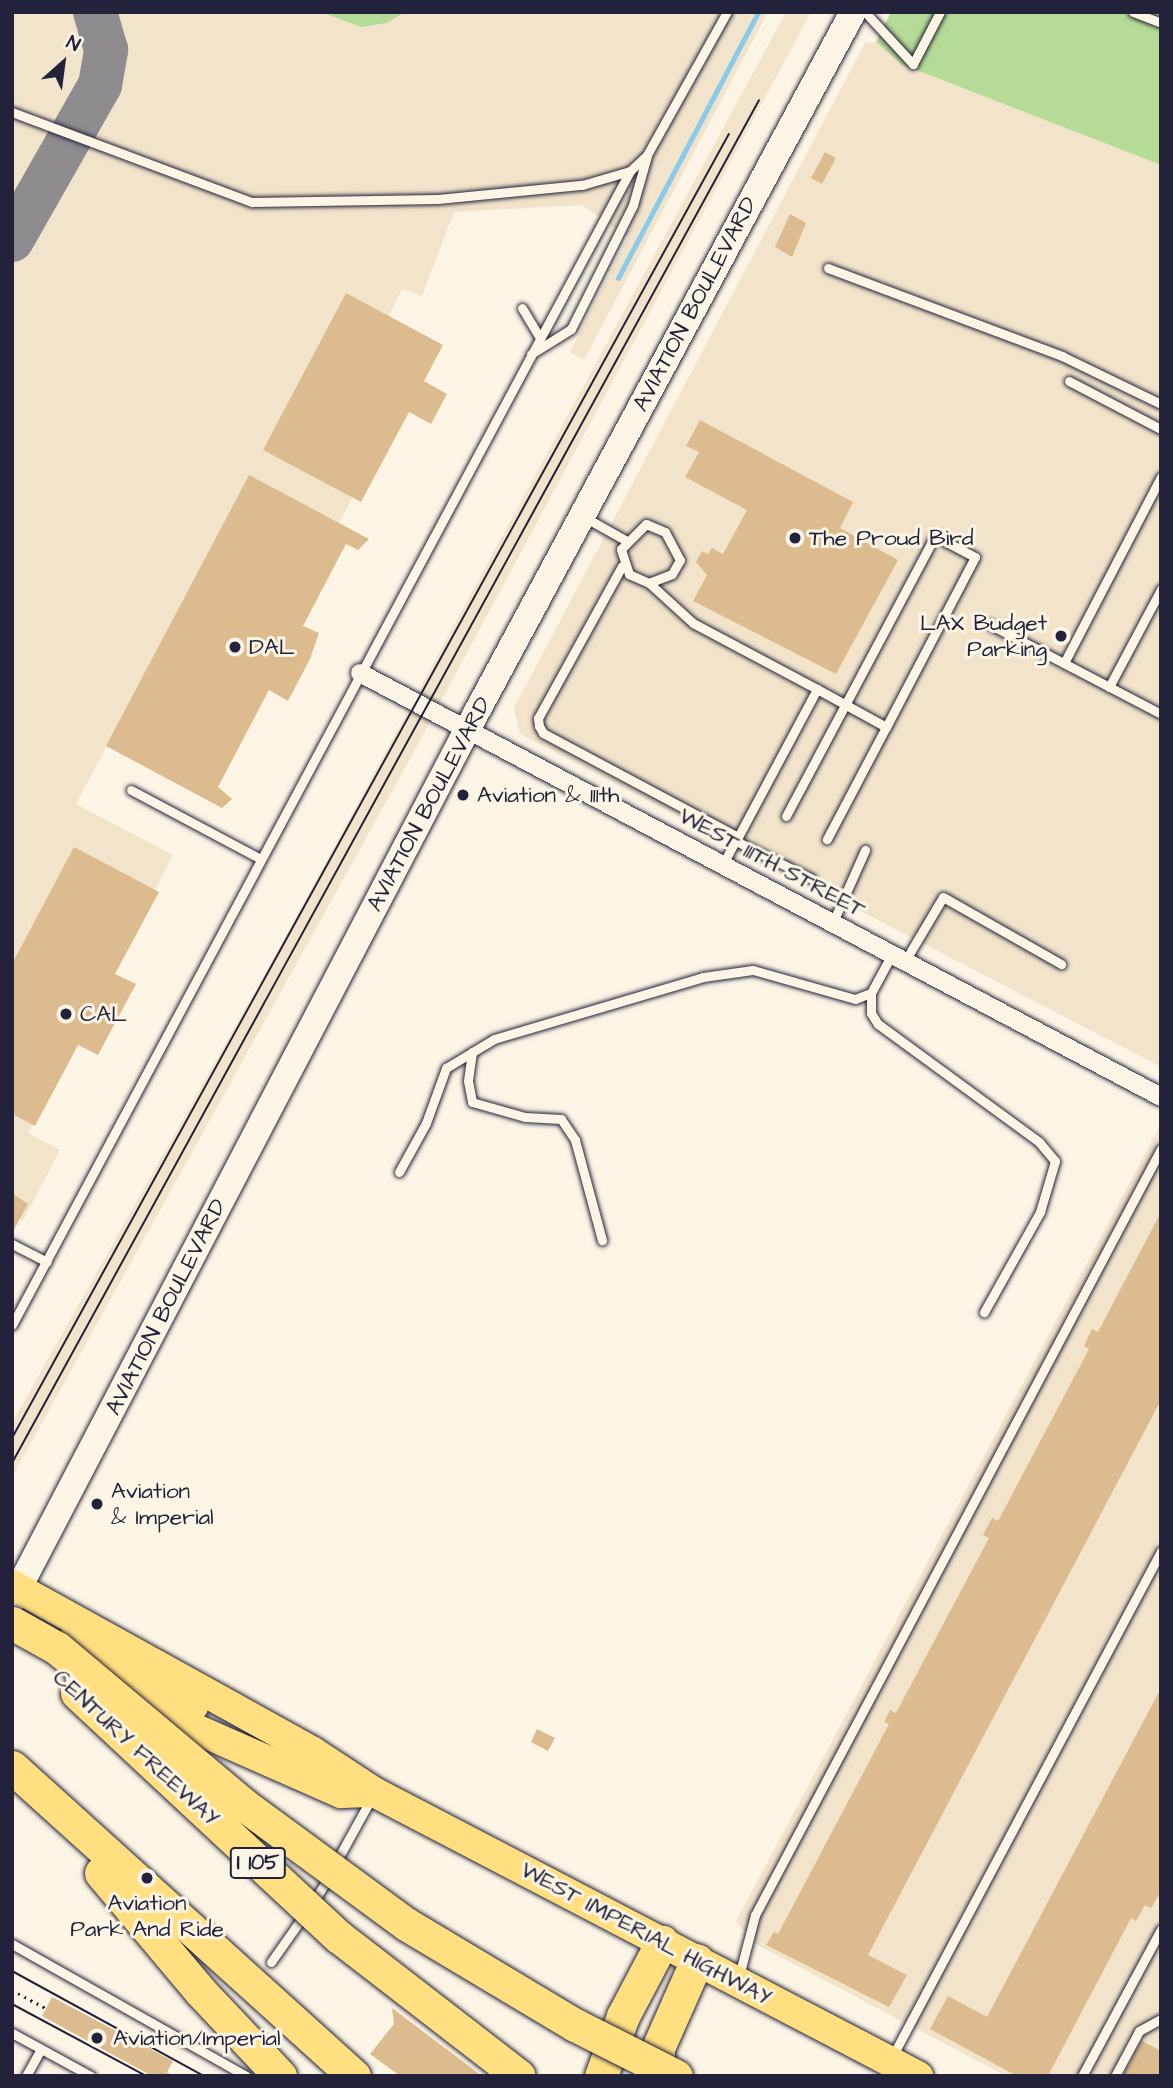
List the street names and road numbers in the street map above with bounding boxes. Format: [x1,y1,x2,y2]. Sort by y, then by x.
street label: AVIATION BOULEVARD [627,192,763,416]
street label: AVIATION BOULEVARD [361,692,497,916]
street label: WEST 111TH STREET [674,802,870,924]
street label: AVIATION BOULEVARD [99,1194,233,1420]
street label: CENTURY FREEWAY [47,1664,225,1832]
road number: I 105 [228,1846,288,1881]
street label: WEST IMPERIAL HIGHWAY [516,1856,776,2012]

